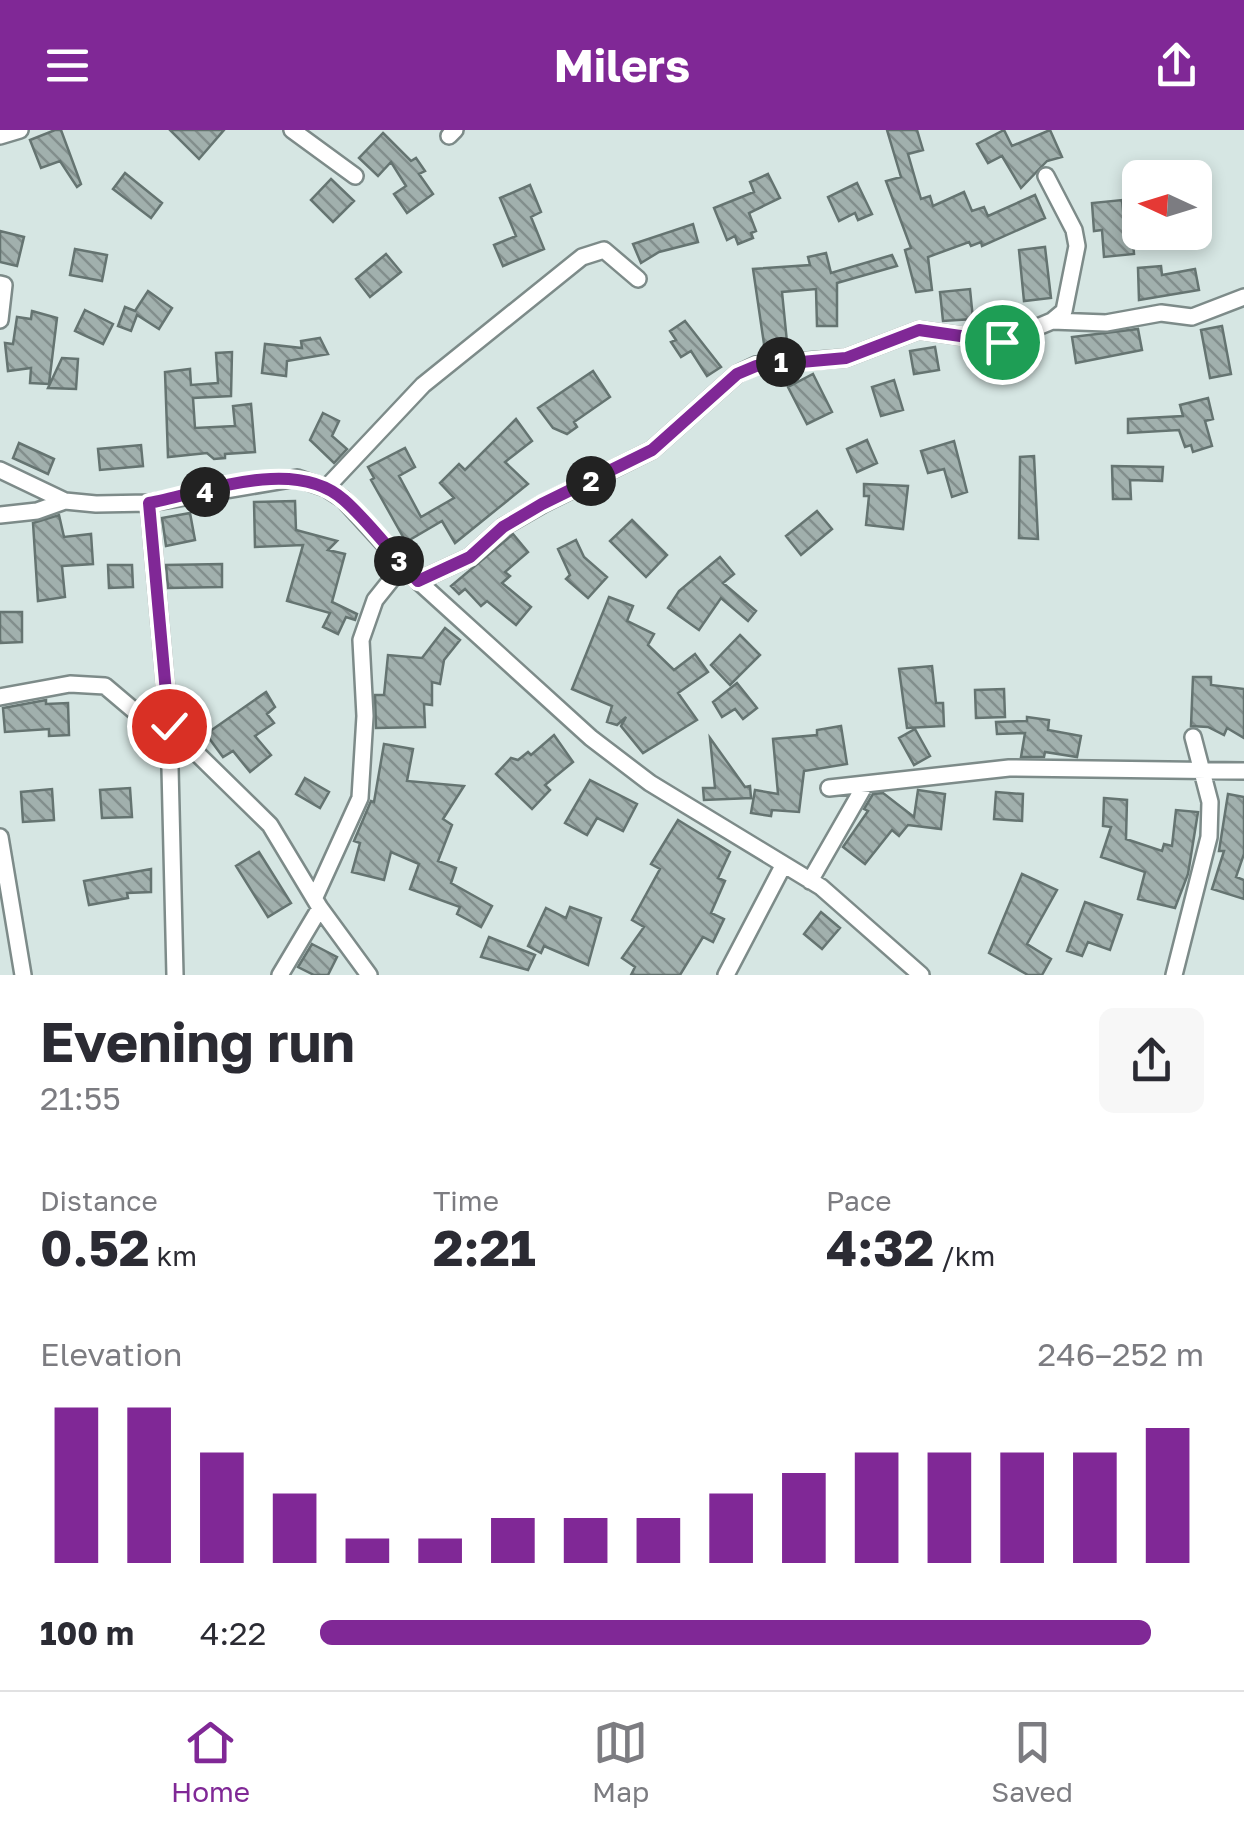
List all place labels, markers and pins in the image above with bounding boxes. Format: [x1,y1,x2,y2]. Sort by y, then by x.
pin [960,300,1045,385]
pin: 1 [756,337,806,387]
pin: 2 [566,456,616,506]
pin: 4 [180,467,230,517]
pin: 3 [374,536,424,586]
pin [127,684,212,769]

